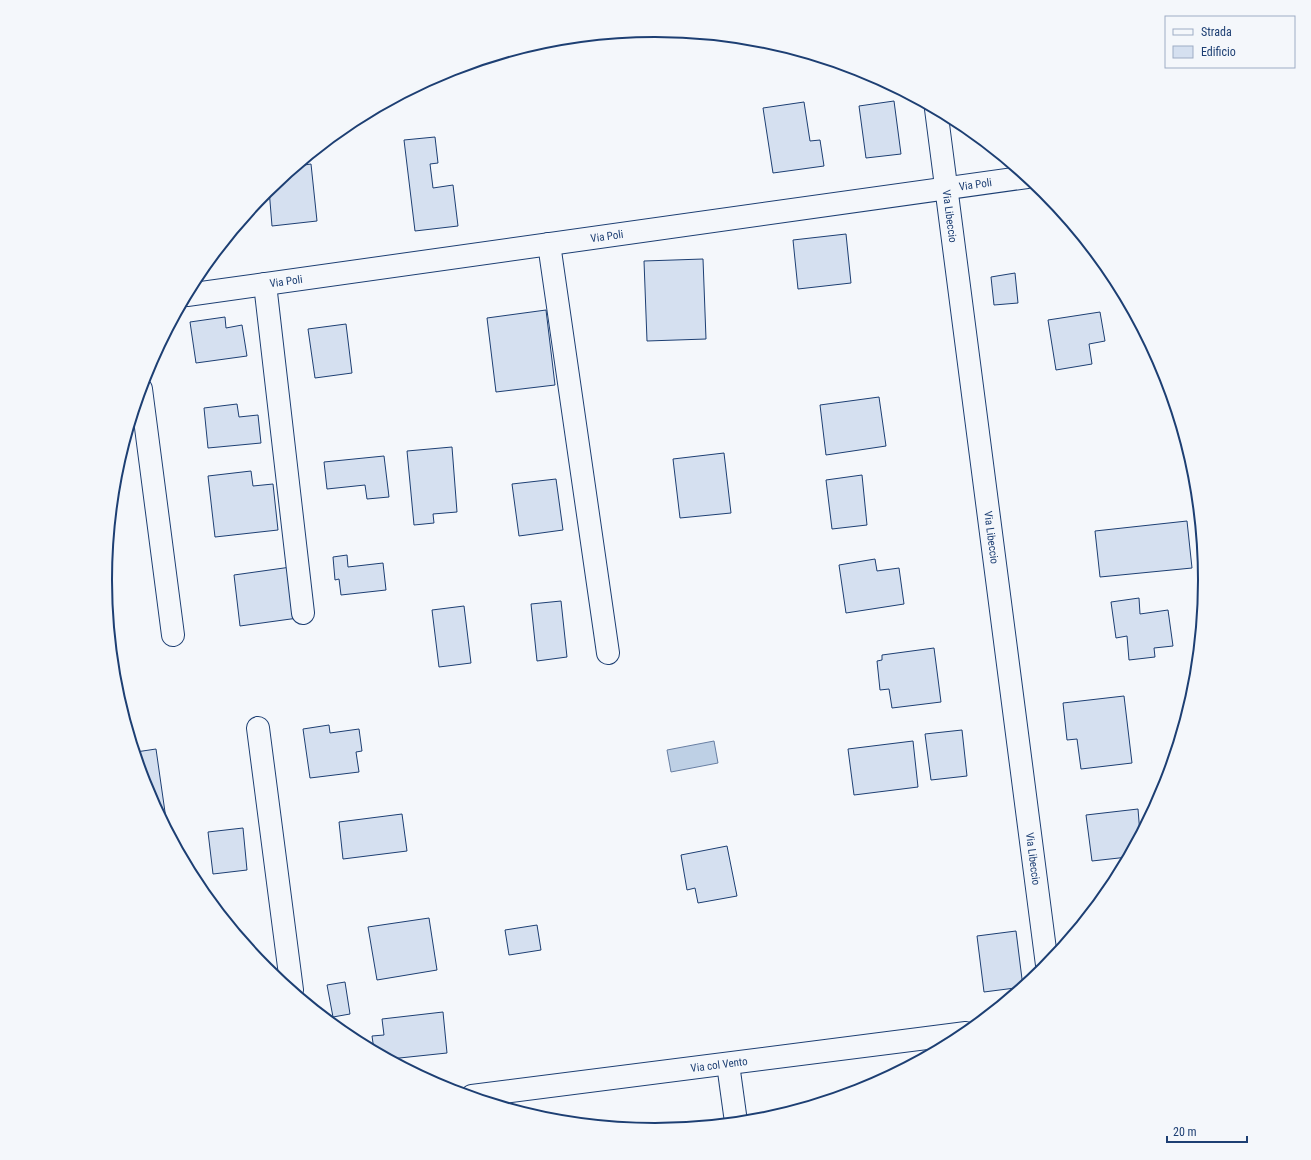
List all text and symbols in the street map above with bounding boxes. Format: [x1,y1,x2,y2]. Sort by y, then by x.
legend [1165,16,1295,68]
text: Strada [1201,25,1232,39]
text: Edificio [1201,45,1236,59]
street label: Via Poli [958,176,993,194]
street label: Via Libeccio [940,189,959,244]
street label: Via Poli [590,228,624,245]
street label: Via Poli [269,273,303,290]
street label: Via Libeccio [981,510,1001,565]
street label: Via Libeccio [1023,832,1043,886]
street label: Via col Vento [690,1055,749,1075]
scale bar [1167,1118,1247,1144]
text: 20 m [1173,1125,1197,1139]

